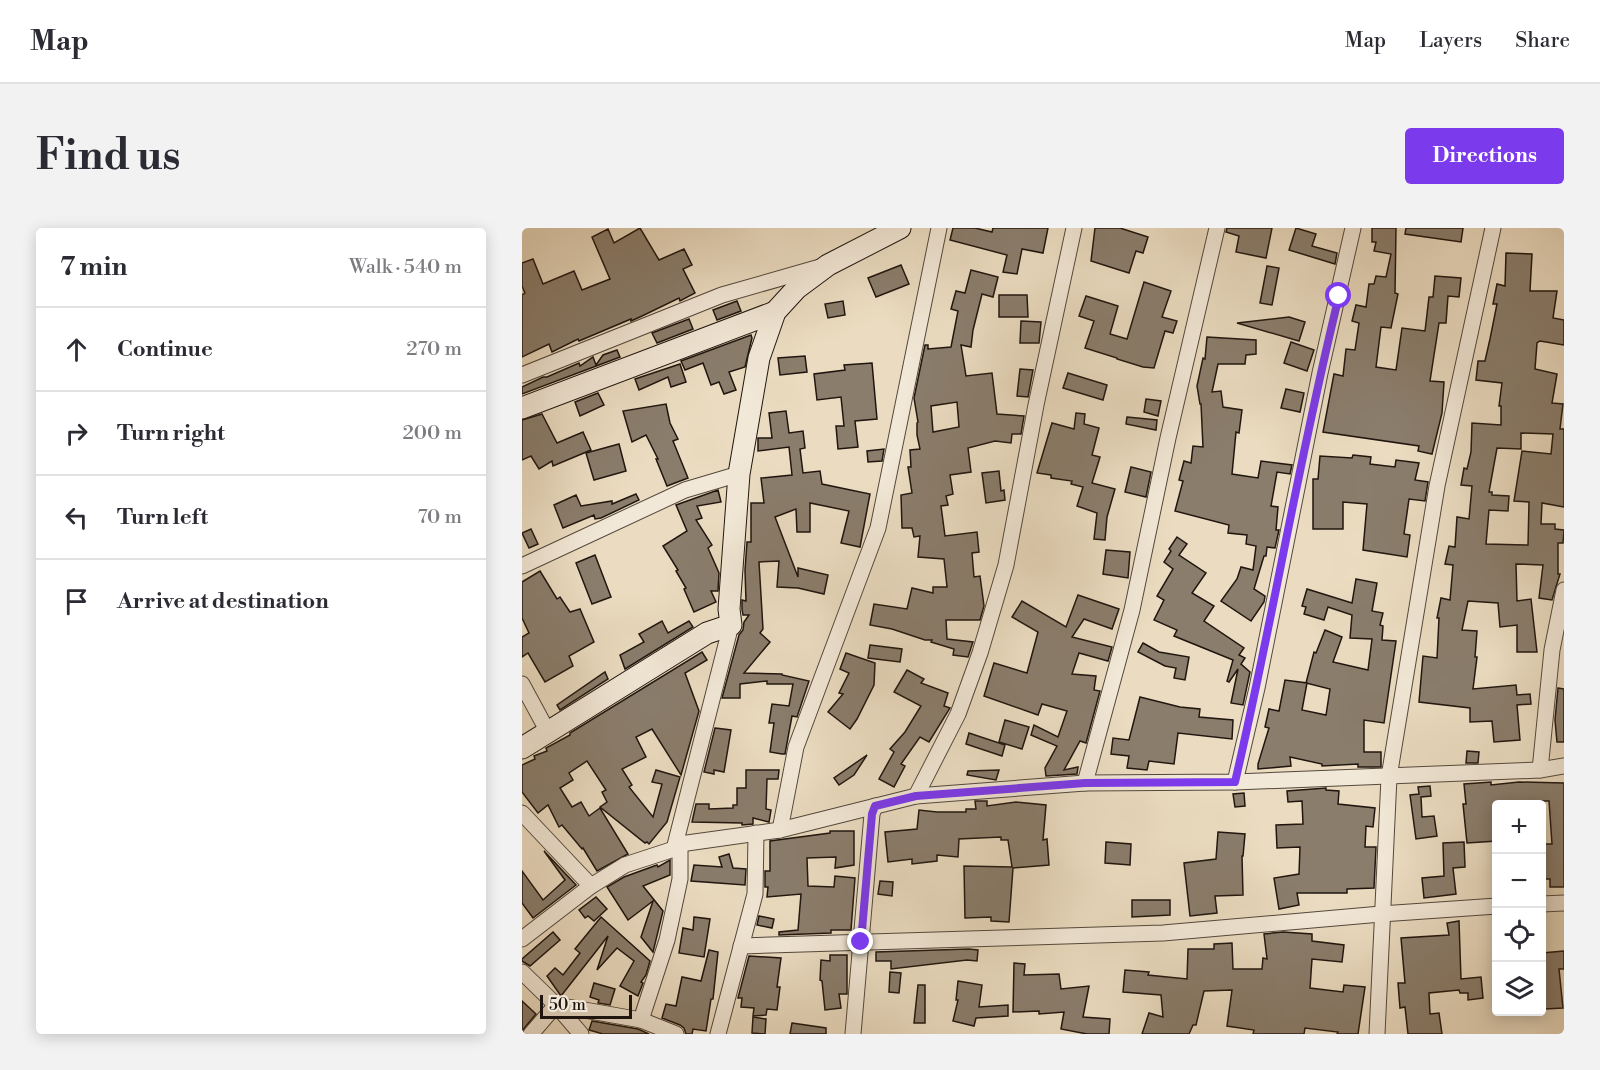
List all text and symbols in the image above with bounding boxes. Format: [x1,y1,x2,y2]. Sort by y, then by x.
text: Map [30,24,89,59]
text: Map [1345,28,1386,54]
text: Layers [1419,28,1482,54]
text: Share [1515,28,1570,54]
button: Directions [1405,128,1564,184]
text: Find us [36,130,180,183]
text: 7 min [60,251,127,283]
text: Walk · 540 m [349,255,462,280]
route start [1325,282,1351,308]
icon: ahead [60,333,93,366]
text: Continue [117,336,213,363]
text: 270 m [406,337,462,362]
icon: right [60,417,93,450]
text: Turn right [117,420,225,447]
text: 200 m [402,421,462,446]
icon: left [60,501,93,534]
text: Turn left [117,504,208,531]
text: 70 m [418,505,462,530]
icon: arrive [60,585,93,618]
text: Arrive at destination [117,588,329,615]
map controls [1492,800,1546,1016]
button: + [1492,800,1546,854]
button: − [1492,854,1546,908]
button: locate [1492,908,1546,962]
route end [847,928,873,954]
button: layers [1492,962,1546,1016]
scale bar [540,992,632,1020]
text: 50 m [549,995,586,1015]

